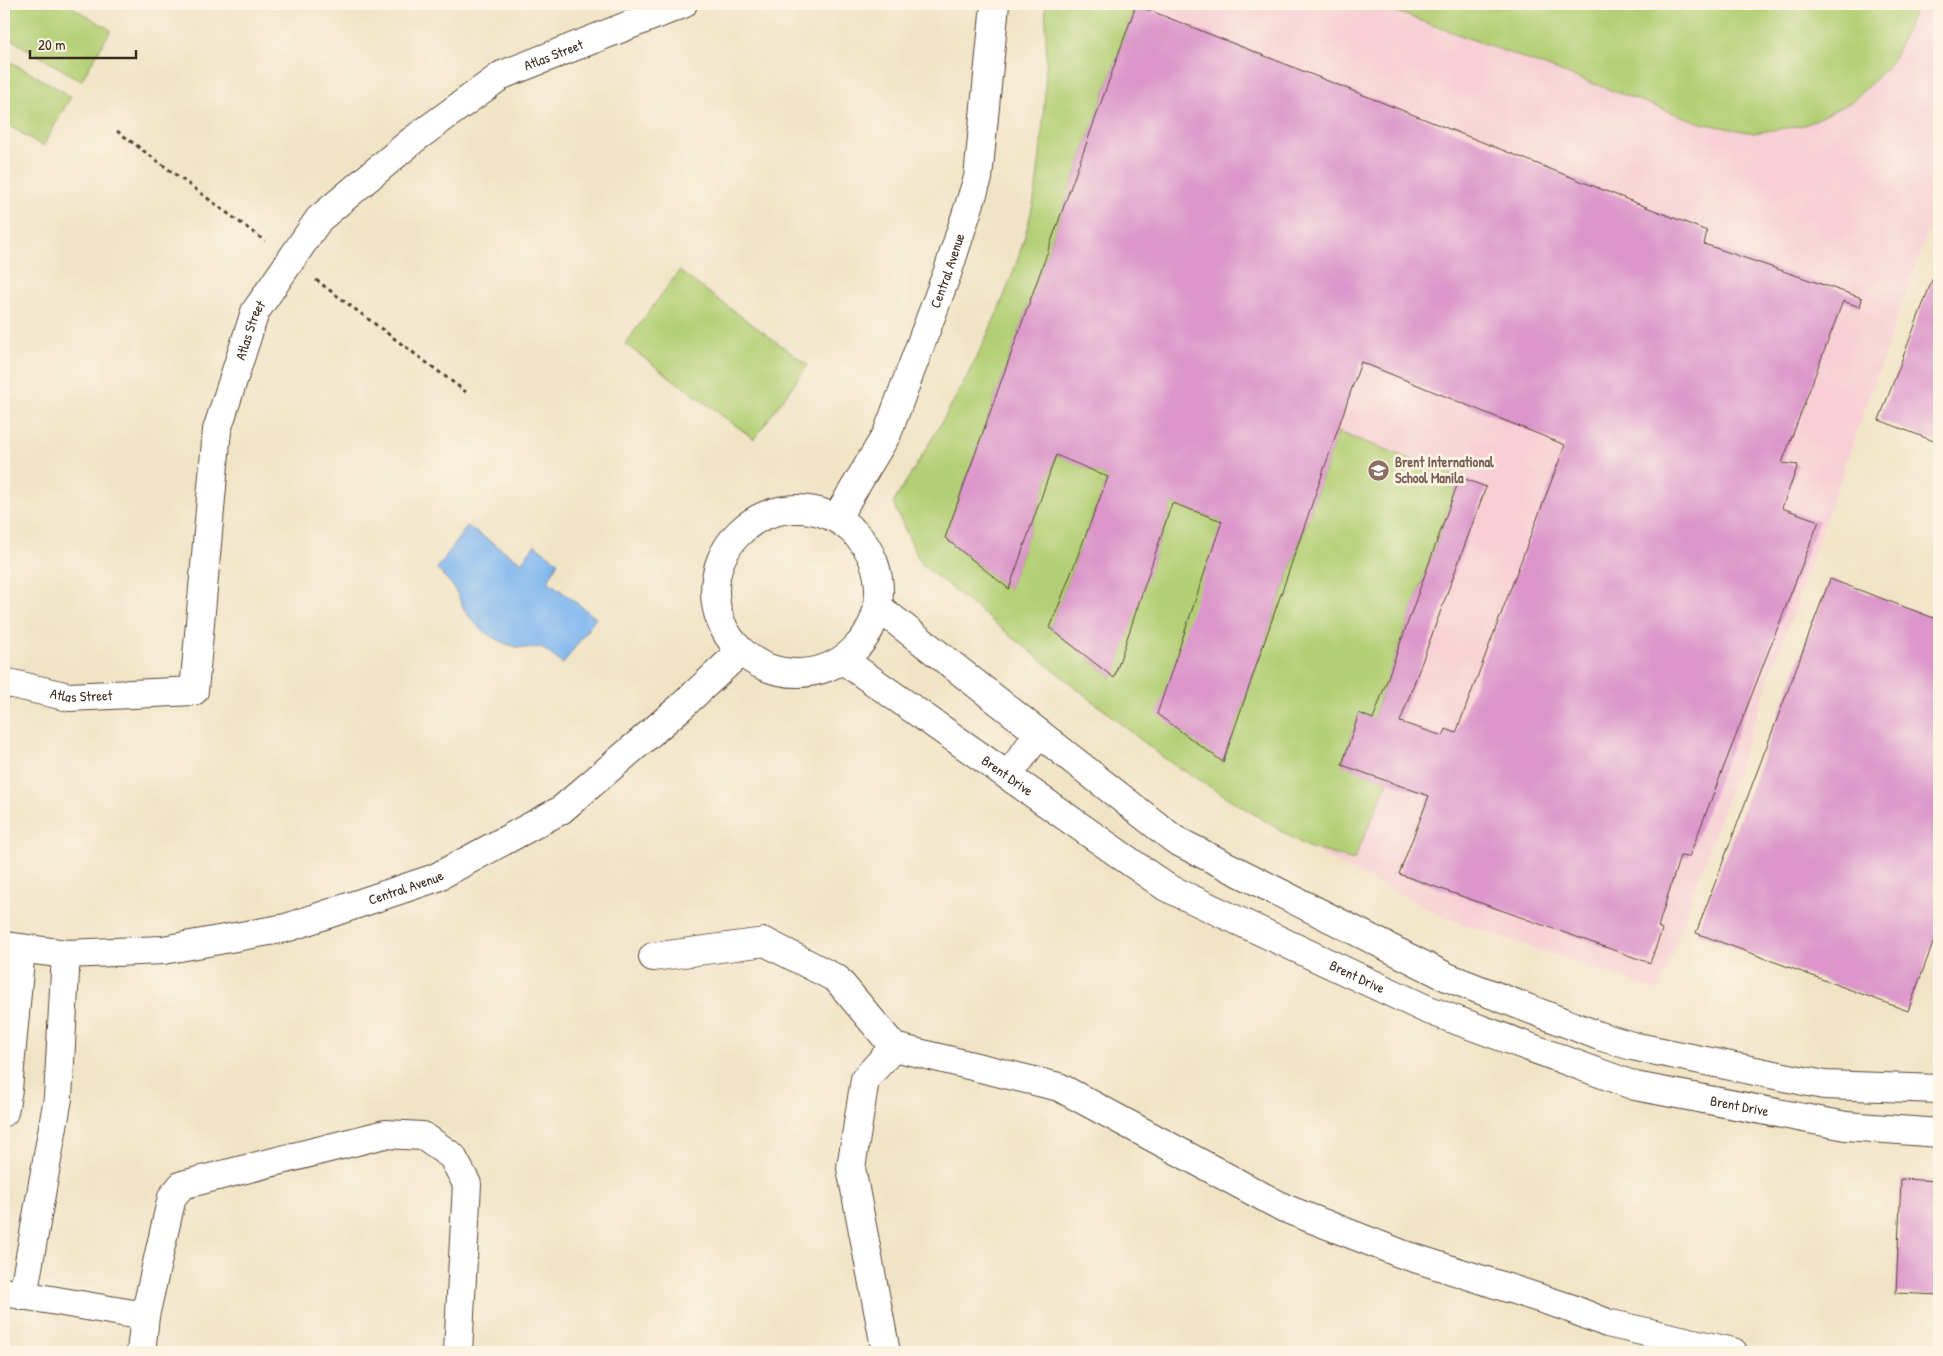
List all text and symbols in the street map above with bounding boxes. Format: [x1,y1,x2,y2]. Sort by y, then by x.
scale bar [30,28,136,60]
text: 20 m [38,34,65,55]
street label: Atlas Street [521,34,586,75]
street label: Central Avenue [925,230,969,311]
street label: Atlas Street [230,296,269,362]
place label: Brent International School Manila [1395,452,1494,487]
school or university icon: Brent International School Manila [1367,458,1391,482]
street label: Atlas Street [49,683,113,706]
street label: Brent Drive [978,750,1038,800]
street label: Central Avenue [366,865,447,909]
street label: Brent Drive [1327,955,1388,998]
street label: Brent Drive [1709,1090,1771,1120]

